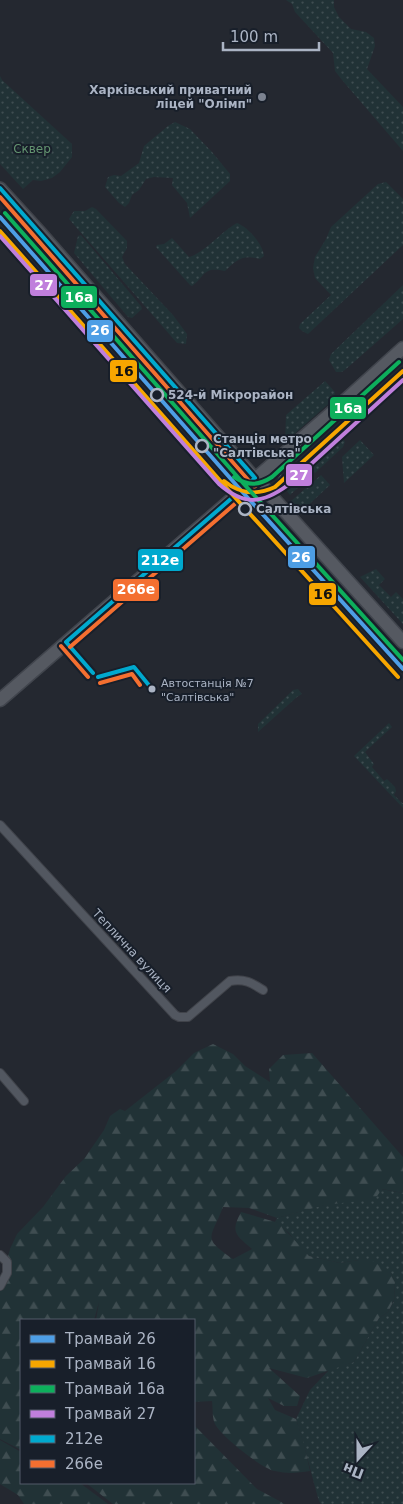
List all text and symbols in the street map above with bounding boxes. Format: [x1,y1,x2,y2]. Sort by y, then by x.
scale bar [223,20,319,52]
text: 100 m [230,28,278,46]
place label: Харківський приватний ліцей "Олімп" [89,83,252,111]
marker: Харківський приватний ліцей "Олімп" [256,91,268,103]
park label: Сквер [13,142,51,156]
line badge: 27 [29,273,58,297]
text: 27 [34,277,54,293]
line badge: 16a [60,285,98,309]
text: 16a [65,289,93,305]
line badge: 26 [86,319,114,343]
text: 26 [90,322,110,338]
line badge: 16 [109,359,138,383]
text: 16 [114,363,134,379]
marker: 524-й Мікрорайон [150,388,164,402]
place label: 524-й Мікрорайон [168,388,293,402]
line badge: 16a [329,396,367,420]
text: 16a [334,400,362,416]
place label: Станція метро "Салтівська" [213,432,312,460]
marker: Станція метро "Салтівська" [195,439,209,453]
line badge: 27 [285,463,313,487]
text: 27 [289,467,309,483]
marker: Салтівська [238,502,252,516]
place label: Салтівська [256,502,331,516]
line badge: 26 [287,545,316,569]
line badge: 212е [137,548,184,572]
text: 26 [291,549,311,565]
text: 212е [141,552,179,568]
line badge: 266е [112,578,160,602]
text: 266е [117,581,155,597]
line badge: 16 [308,582,337,606]
text: 16 [313,586,333,602]
place label: Автостанція №7 "Салтівська" [161,677,254,704]
marker: Автостанція №7 "Салтівська" [147,684,157,694]
street label: Теплична вулиця [89,906,174,996]
legend [20,1319,195,1484]
text: Трамвай 26 [64,1330,156,1348]
text: Трамвай 16 [64,1355,156,1373]
text: Трамвай 16a [64,1380,165,1398]
text: Трамвай 27 [64,1405,156,1423]
text: 212е [65,1430,103,1448]
north arrow [333,1434,383,1484]
text: 266е [65,1455,103,1473]
text: Пн [340,1460,366,1482]

